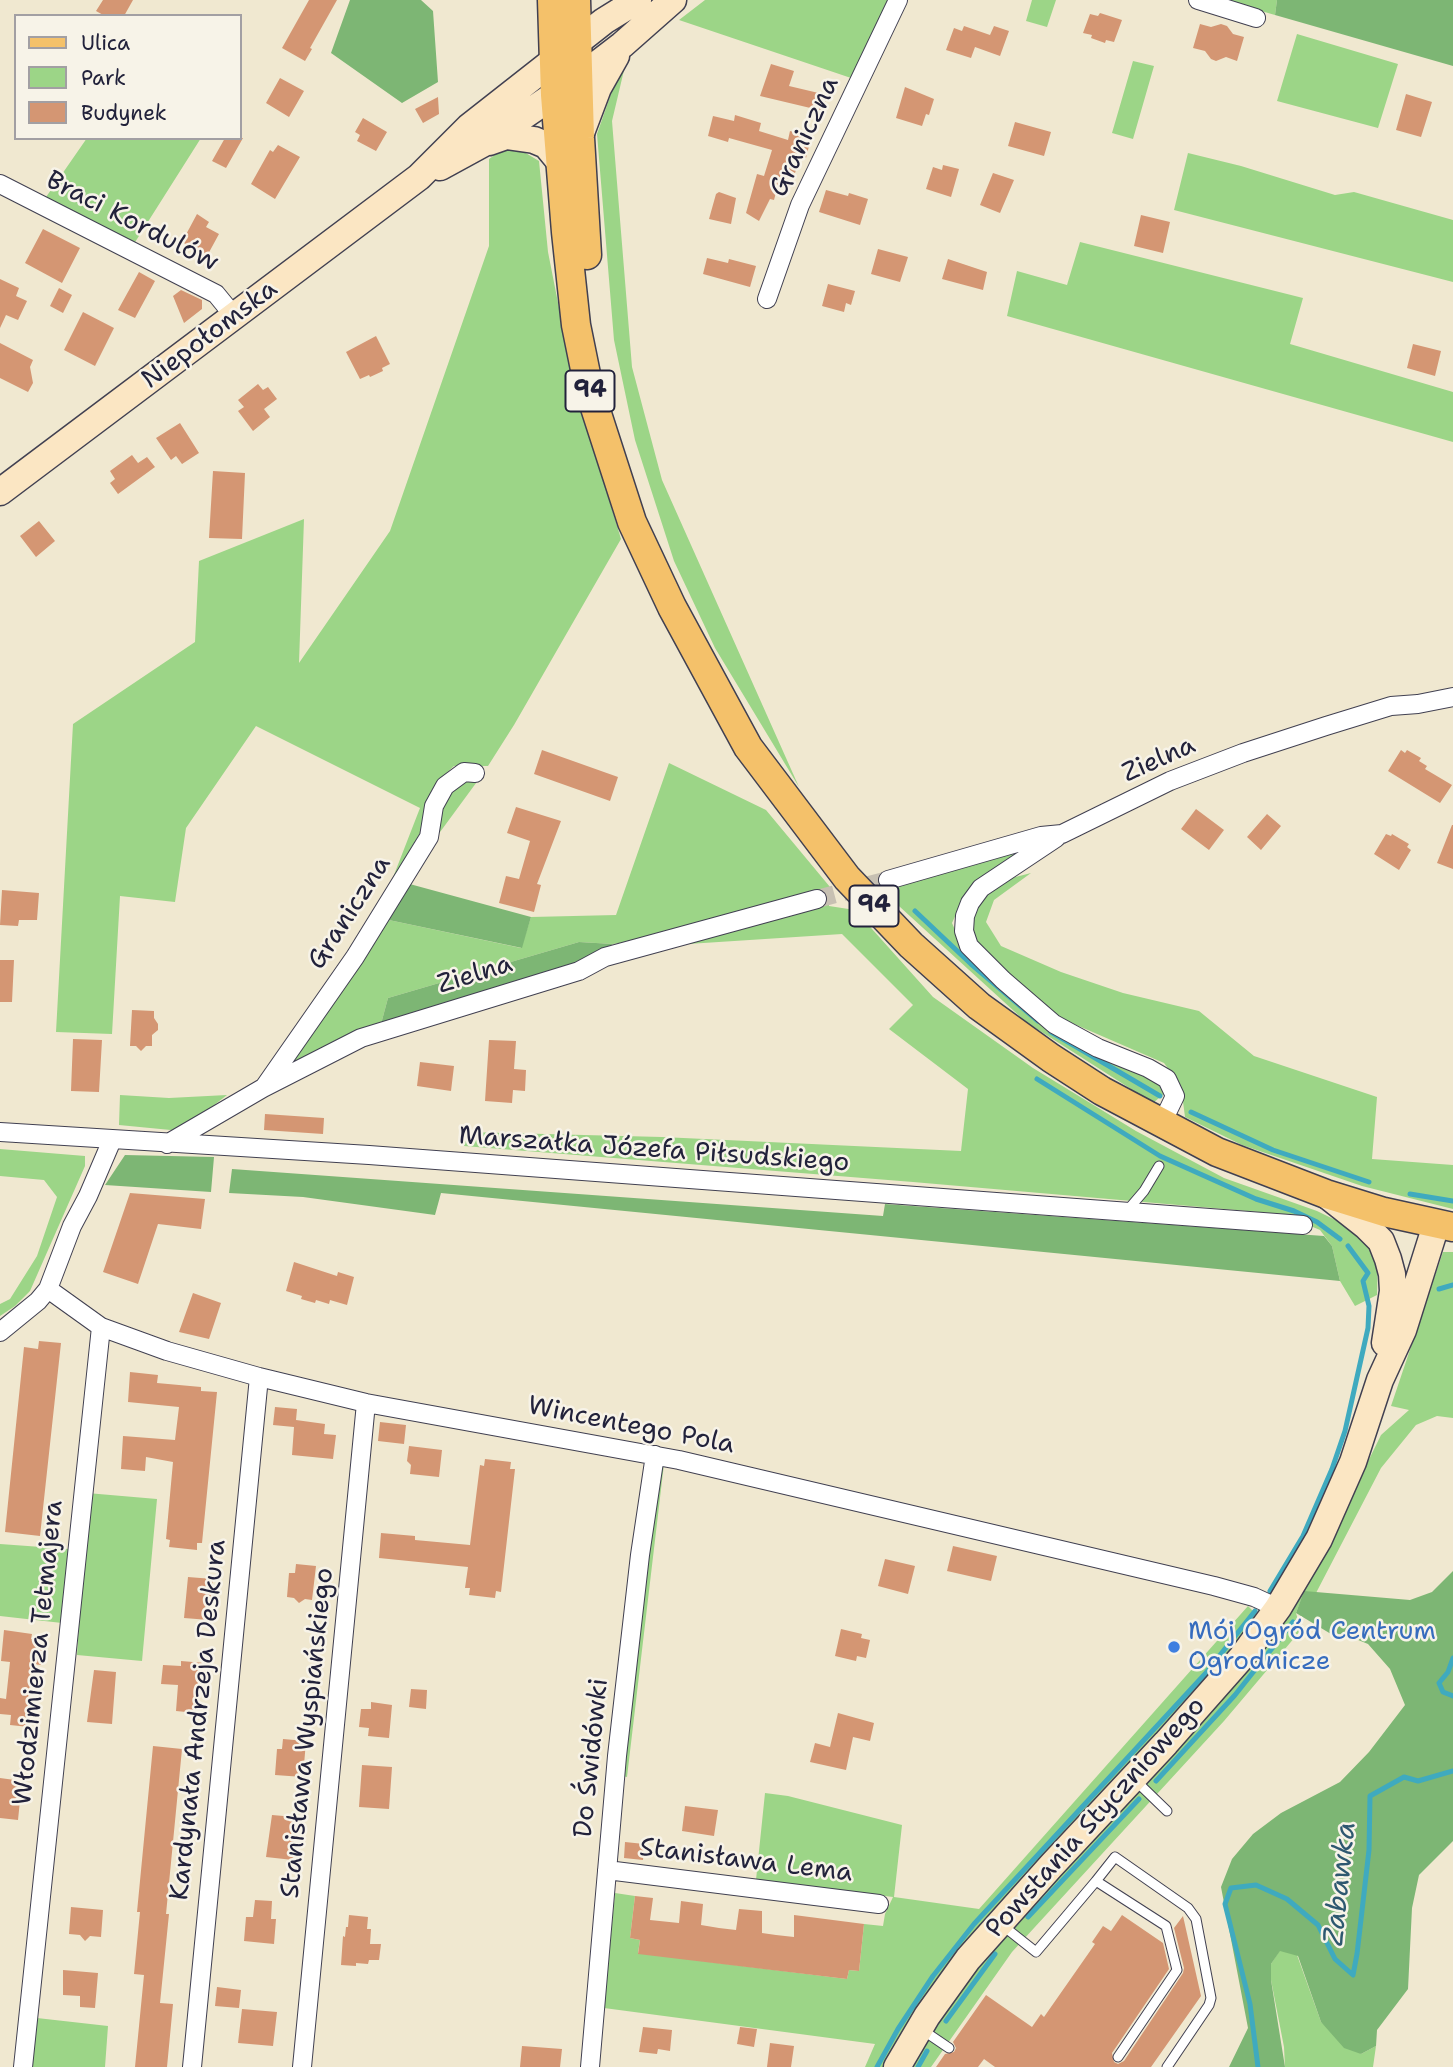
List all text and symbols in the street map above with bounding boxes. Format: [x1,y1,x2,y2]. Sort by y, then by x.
legend [14,14,242,140]
text: Ulica [81,29,130,57]
text: Park [81,64,126,92]
street label: Graniczna [764,72,846,202]
text: Budynek [81,99,167,127]
street label: Braci Kordulów [40,165,224,279]
street label: Niepołomska [136,274,284,396]
road number: 94 [566,370,614,412]
street label: Zielna [1118,730,1200,790]
street label: Graniczna [302,850,398,976]
road number: 94 [850,885,898,926]
street label: Zielna [434,949,516,1001]
street label: Marszałka Józefa Piłsudskiego [458,1121,850,1179]
street label: Wincentego Pola [525,1391,737,1461]
street label: Włodzimierza Tetmajera [7,1499,71,1807]
street label: Kardynała Andrzeja Deskura [165,1538,233,1902]
street label: Stanisława Wyspiańskiego [275,1566,341,1900]
place label: Mój Ogród Centrum Ogrodnicze [1188,1616,1436,1678]
marker: Mój Ogród Centrum Ogrodnicze [1166,1639,1182,1655]
street label: Do Świdówki [568,1677,616,1839]
street label: Powstania Styczniowego [980,1691,1212,1945]
water label: Zabawka [1318,1820,1364,1948]
street label: Stanisława Lema [638,1832,854,1890]

